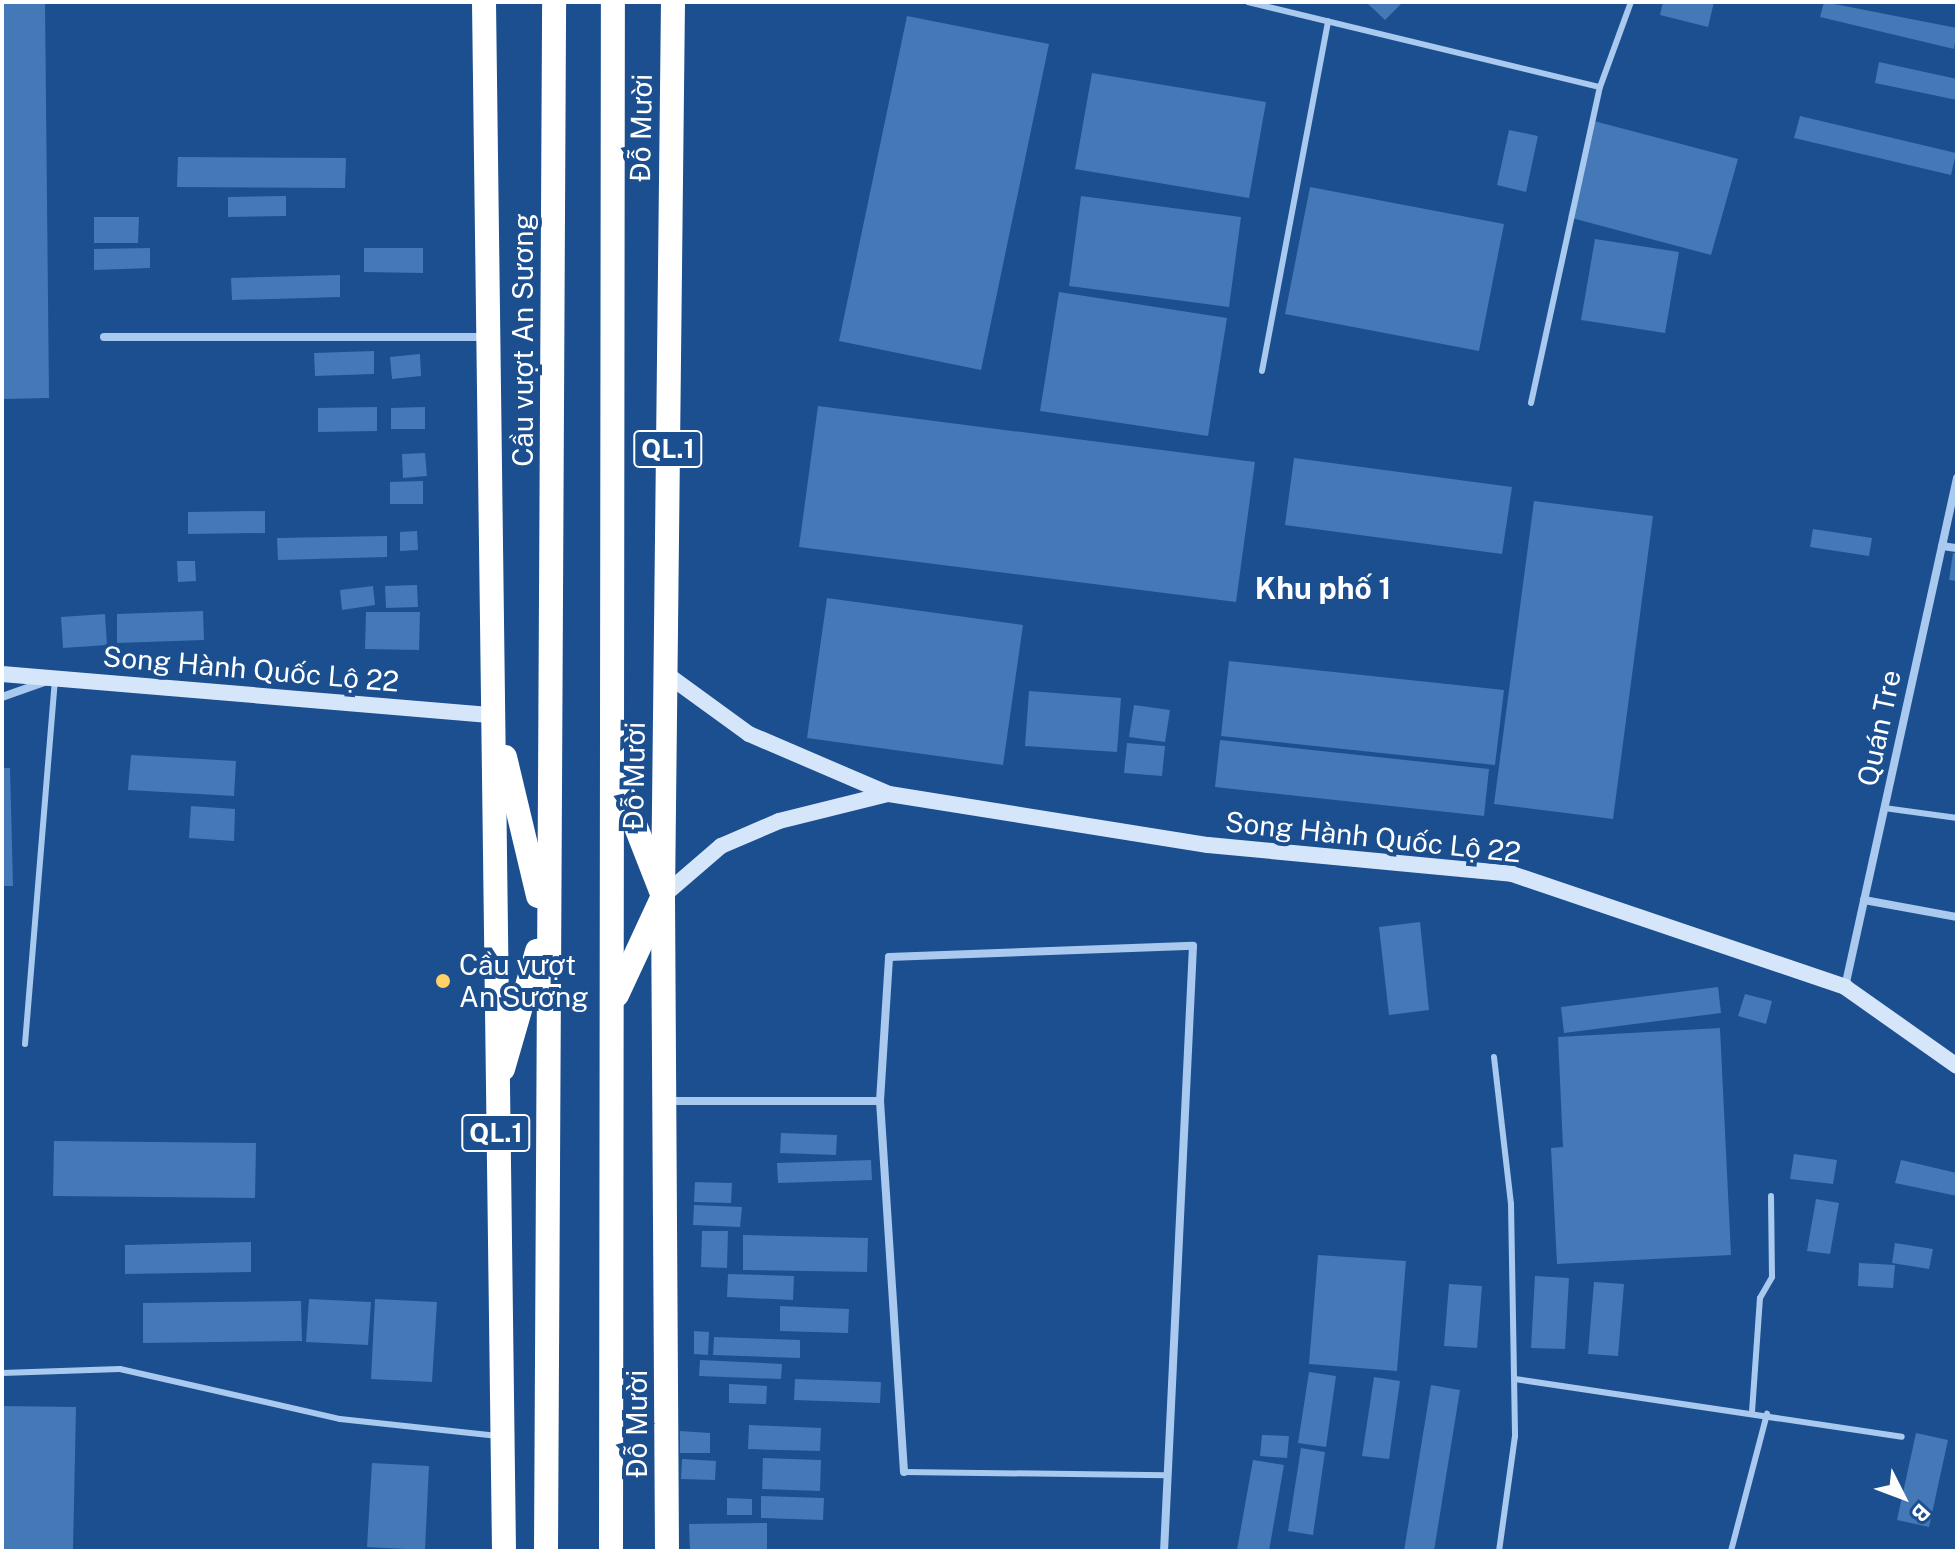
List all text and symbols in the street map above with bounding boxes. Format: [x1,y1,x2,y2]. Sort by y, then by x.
street label: Đỗ Mười [623,73,659,183]
street label: Cầu vượt An Sương [506,213,540,467]
road number: QL.1 [632,427,704,471]
district label: Khu phố 1 [1255,570,1391,606]
street label: Song Hành Quốc Lộ 22 [101,639,401,699]
street label: Quán Tre [1850,667,1908,789]
street label: Đỗ Mười [616,721,652,831]
street label: Song Hành Quốc Lộ 22 [1223,805,1523,869]
place label: Cầu vượt An Sương [459,948,589,1014]
marker: Cầu vượt An Sương [434,972,452,990]
road number: QL.1 [460,1111,532,1155]
street label: Đỗ Mười [620,1370,654,1478]
north arrow [1863,1457,1943,1537]
text: B [1906,1499,1936,1527]

